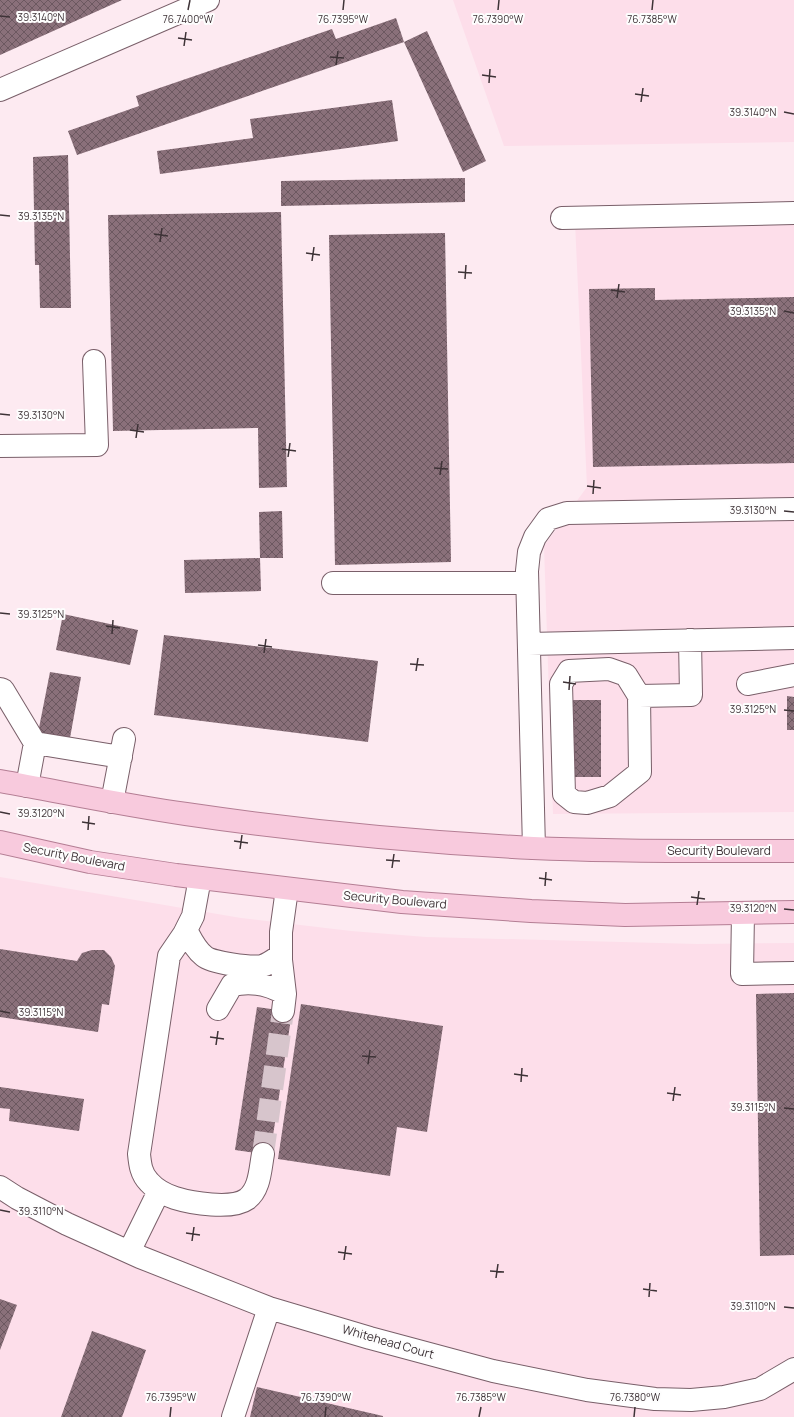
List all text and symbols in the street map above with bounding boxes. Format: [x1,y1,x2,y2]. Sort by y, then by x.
text: 39.3140°N [18,10,65,24]
text: 76.7400°W [163,12,214,26]
text: 76.7395°W [318,12,369,26]
text: 76.7390°W [473,12,524,26]
text: 76.7385°W [627,12,678,26]
text: 39.3140°N [730,105,777,119]
text: 39.3135°N [18,209,64,223]
text: 39.3135°N [730,304,776,318]
text: 39.3130°N [18,408,64,422]
text: 39.3130°N [730,503,776,517]
text: 39.3125°N [18,607,64,621]
text: 39.3125°N [730,702,776,716]
text: 39.3120°N [18,806,64,820]
street label: Security Boulevard [22,838,127,875]
street label: Security Boulevard [667,842,771,859]
street label: Security Boulevard [343,887,447,912]
text: 39.3120°N [730,901,776,915]
text: 39.3115°N [19,1005,63,1019]
text: 39.3115°N [731,1100,775,1114]
text: 39.3110°N [19,1204,64,1218]
text: 39.3110°N [731,1299,776,1313]
street label: Whitehead Court [340,1320,436,1363]
text: 76.7395°W [146,1390,197,1404]
text: 76.7390°W [301,1390,352,1404]
text: 76.7385°W [456,1390,507,1404]
text: 76.7380°W [610,1390,661,1404]

